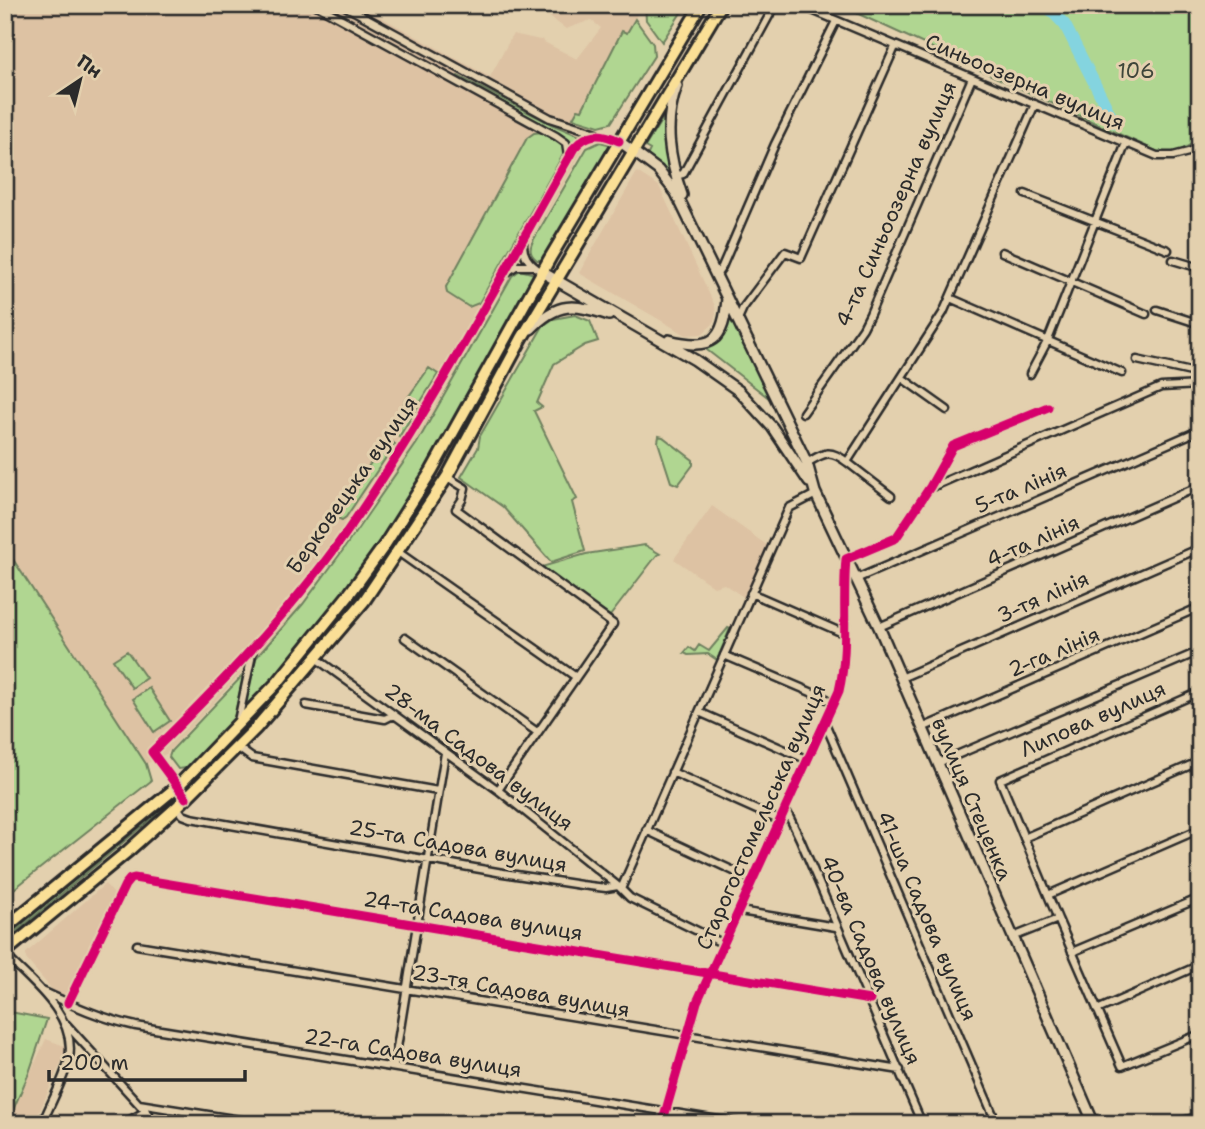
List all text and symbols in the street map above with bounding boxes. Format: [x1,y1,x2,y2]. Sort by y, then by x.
street label: Синьоозерна вулиця [921,27,1129,137]
north arrow [46,46,116,116]
text: Пн [72,49,107,84]
park label: 106 [1117,57,1155,85]
street label: 4-та Синьоозерна вулиця [829,77,963,331]
street label: Берковецька вулиця [280,391,424,579]
street label: 5-та лінія [971,456,1071,520]
street label: 4-та лінія [982,508,1084,574]
street label: 3-тя лінія [993,564,1093,630]
street label: 2-га лінія [1004,620,1104,684]
street label: Липова вулиця [1016,674,1170,764]
street label: 28-ма Садова вулиця [379,677,579,837]
street label: Старогостомельська вулиця [690,680,832,954]
street label: вулиця Стеценка [925,713,1019,885]
street label: 41-ша Садова вулиця [870,807,984,1025]
street label: 25-та Садова вулиця [347,813,569,879]
street label: 40-ва Садова вулиця [814,851,928,1069]
street label: 24-та Садова вулиця [361,885,585,947]
street label: 23-тя Садова вулиця [410,958,632,1024]
street label: 22-га Садова вулиця [302,1022,524,1084]
scale bar [49,1038,245,1082]
text: 200 m [60,1049,129,1077]

